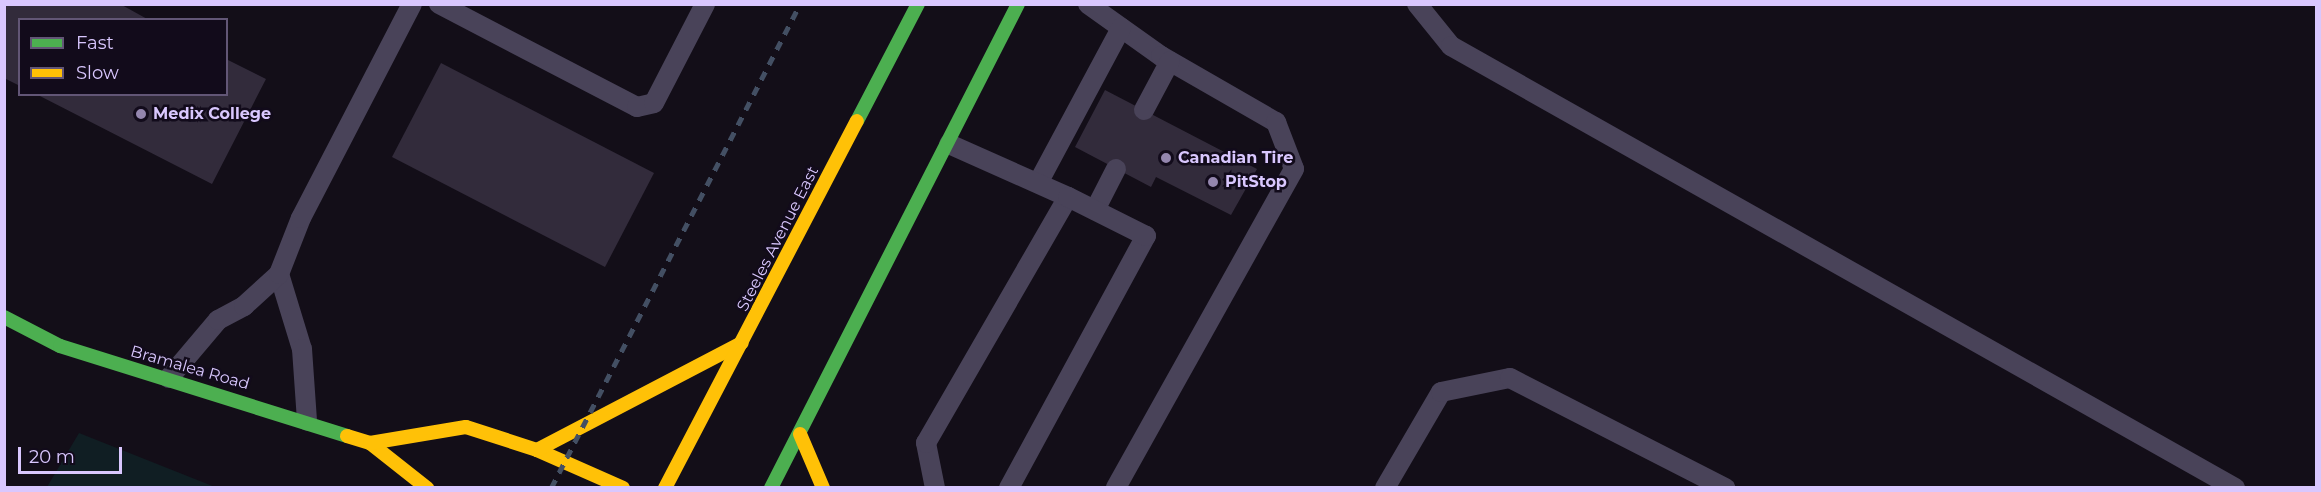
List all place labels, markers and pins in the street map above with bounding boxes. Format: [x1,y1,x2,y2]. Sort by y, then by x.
place label: Medix College [153,104,271,124]
marker: Medix College [134,107,148,121]
place label: Canadian Tire [1178,148,1293,168]
marker: Canadian Tire [1159,151,1173,165]
place label: PitStop [1225,172,1287,192]
marker: PitStop [1206,175,1220,189]

